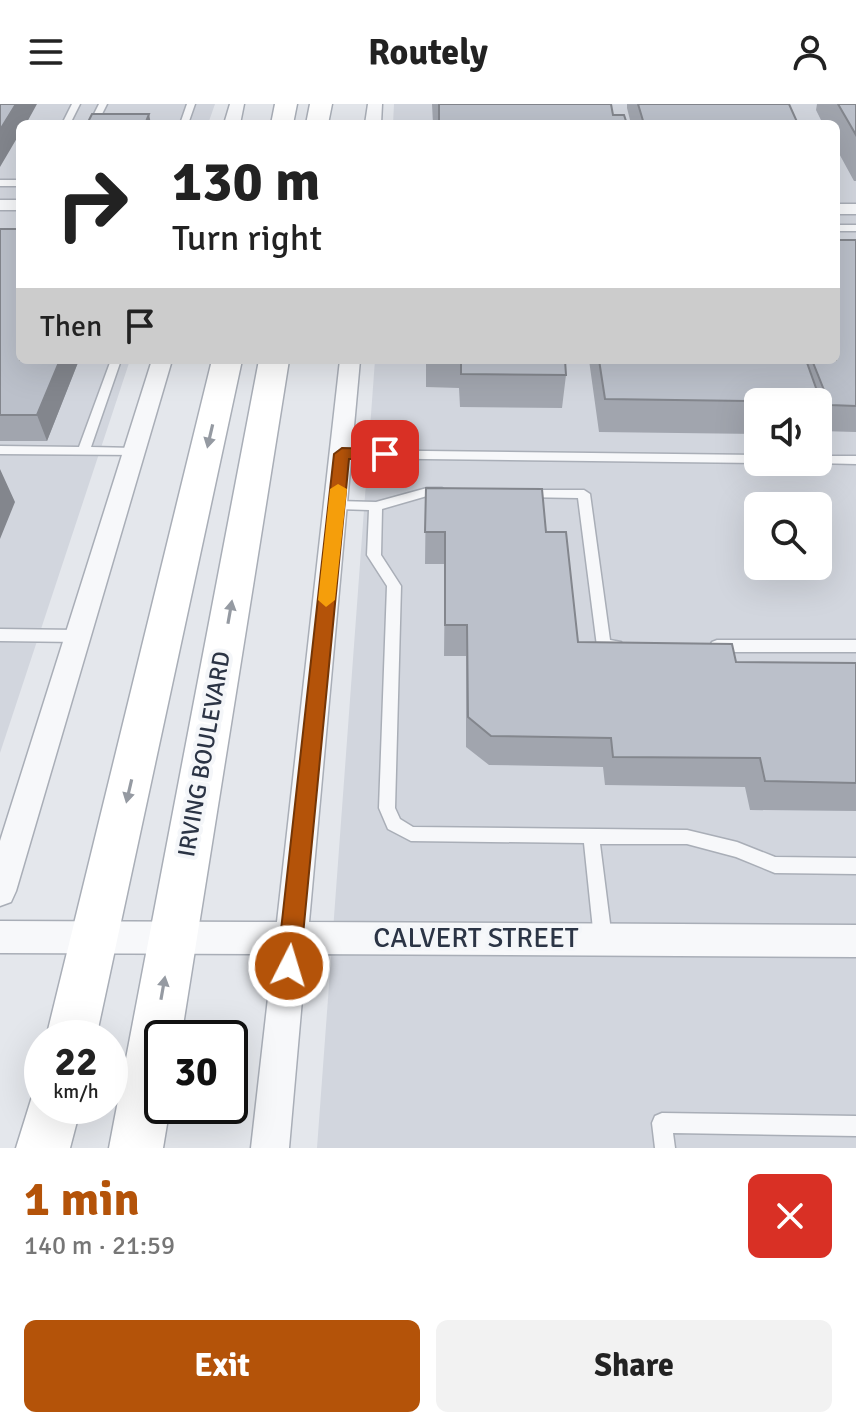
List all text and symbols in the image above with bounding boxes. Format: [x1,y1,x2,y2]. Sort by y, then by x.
icon: menu [24,30,68,74]
text: Routely [368,30,488,75]
icon: person [788,30,832,74]
text: 130 m [172,147,320,216]
icon: right [40,152,144,256]
text: Turn right [172,216,322,261]
icon: arrive [118,304,162,348]
text: Then [40,308,102,345]
map controls [744,388,832,580]
button: sound [744,388,832,476]
pin [351,420,419,488]
one-way arrow [203,424,216,449]
icon: arrive [363,432,407,476]
button: search [744,492,832,580]
one-way arrow [224,600,236,625]
street label: IRVING BOULEVARD [171,649,237,859]
one-way arrow [122,779,135,804]
street label: CALVERT STREET [373,921,579,955]
position arrow [247,924,331,1008]
one-way arrow [158,975,170,1000]
speed limit sign: 30 [144,1020,248,1124]
text: 22 [54,1037,98,1087]
text: km/h [53,1079,99,1104]
text: 1 min [24,1170,140,1229]
button: close [748,1174,832,1258]
text: 140 m · 21:59 [24,1230,175,1262]
button: Exit [24,1320,420,1412]
button: Share [436,1320,832,1412]

